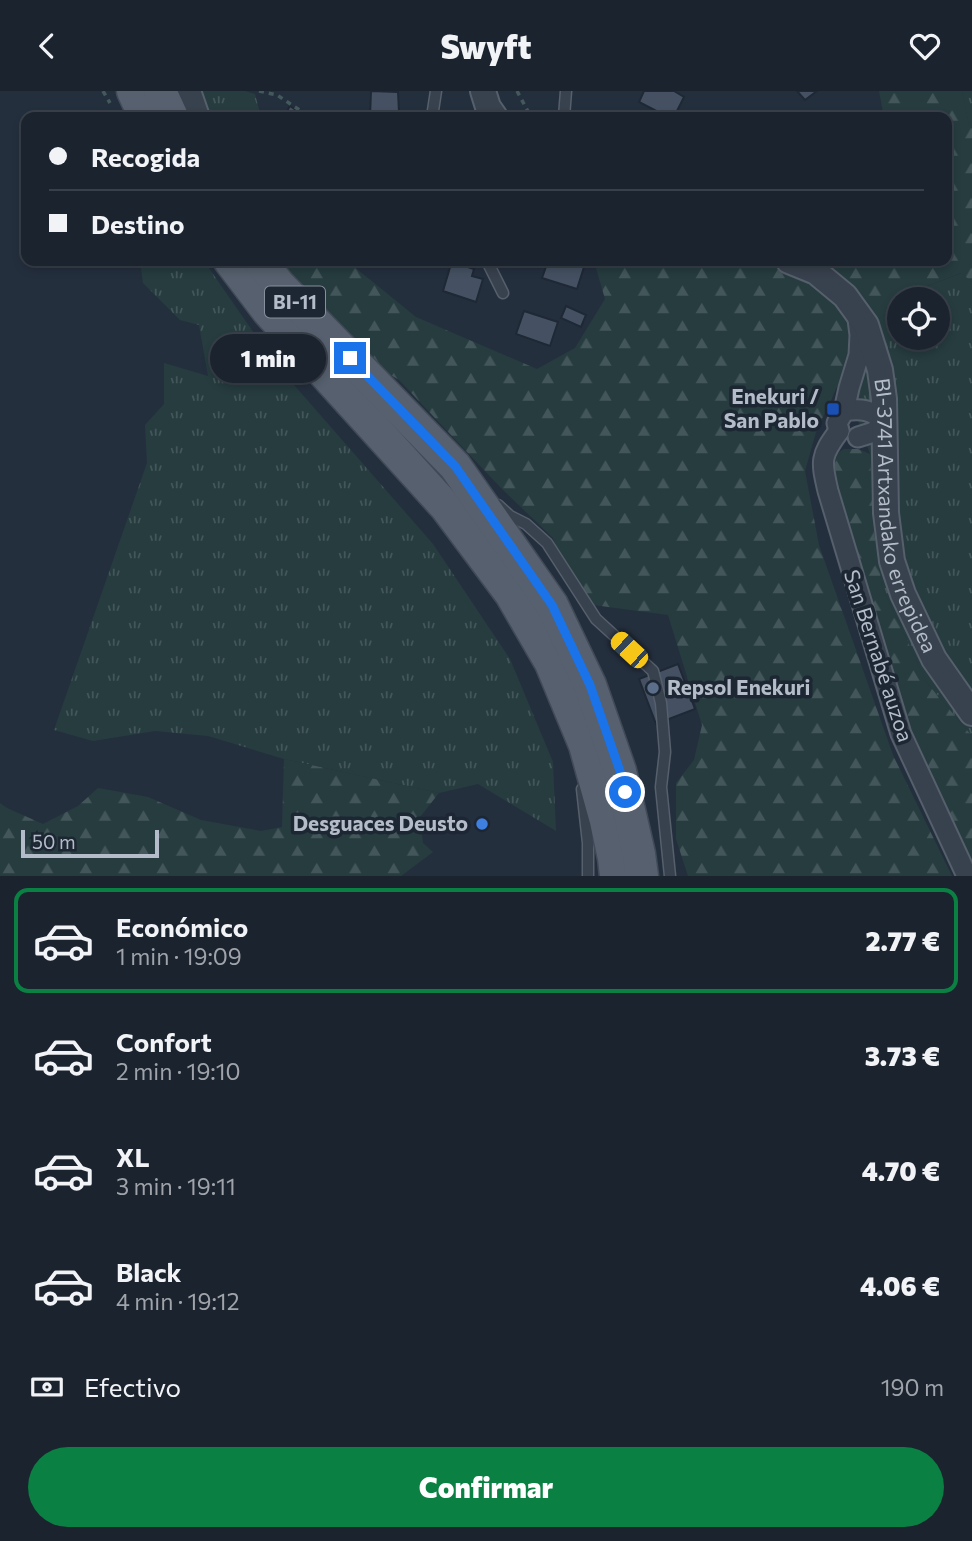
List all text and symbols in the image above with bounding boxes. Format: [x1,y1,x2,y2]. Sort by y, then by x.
text: Swyft [441,26,531,66]
icon: back [28,27,66,65]
icon: heart [906,27,944,65]
text: Recogida [91,141,200,172]
text: Destino [91,208,185,239]
road number: BI-11 [265,287,325,317]
map controls [887,287,950,350]
button: locate [887,287,950,350]
callout: 1 min [210,334,326,383]
route end [334,342,366,374]
text: 1 min [240,344,296,372]
street label: BI-3741 Artxandako errepidea [870,376,943,656]
place label: Enekuri / San Pablo [724,383,819,432]
marker: Enekuri / San Pablo [825,401,841,417]
street label: San Bernabé auzoa [840,566,919,745]
car [607,628,652,672]
place label: Repsol Enekuri [667,674,810,699]
marker: Repsol Enekuri [645,680,661,696]
route start [609,776,641,808]
place label: Desguaces Deusto [293,810,468,835]
marker: Desguaces Deusto [474,816,490,832]
scale bar [21,827,159,859]
text: 50 m [32,830,76,853]
icon: car [32,909,95,972]
text: Económico [116,911,248,942]
text: 2.77 € [865,925,940,956]
text: 1 min · 19:09 [116,942,242,970]
icon: car [32,1024,95,1087]
text: Confort [116,1026,212,1057]
text: 3.73 € [865,1040,940,1071]
text: 2 min · 19:10 [116,1057,241,1085]
icon: car [32,1139,95,1202]
text: XL [116,1141,150,1172]
text: 4.70 € [862,1155,940,1186]
text: 3 min · 19:11 [116,1172,236,1200]
icon: car [32,1254,95,1317]
text: Black [116,1256,182,1287]
text: 4.06 € [860,1270,940,1301]
text: 4 min · 19:12 [116,1287,239,1315]
icon: cash [28,1368,66,1406]
text: Efectivo [84,1371,181,1402]
text: 190 m [881,1373,944,1401]
button: Confirmar [28,1447,944,1527]

